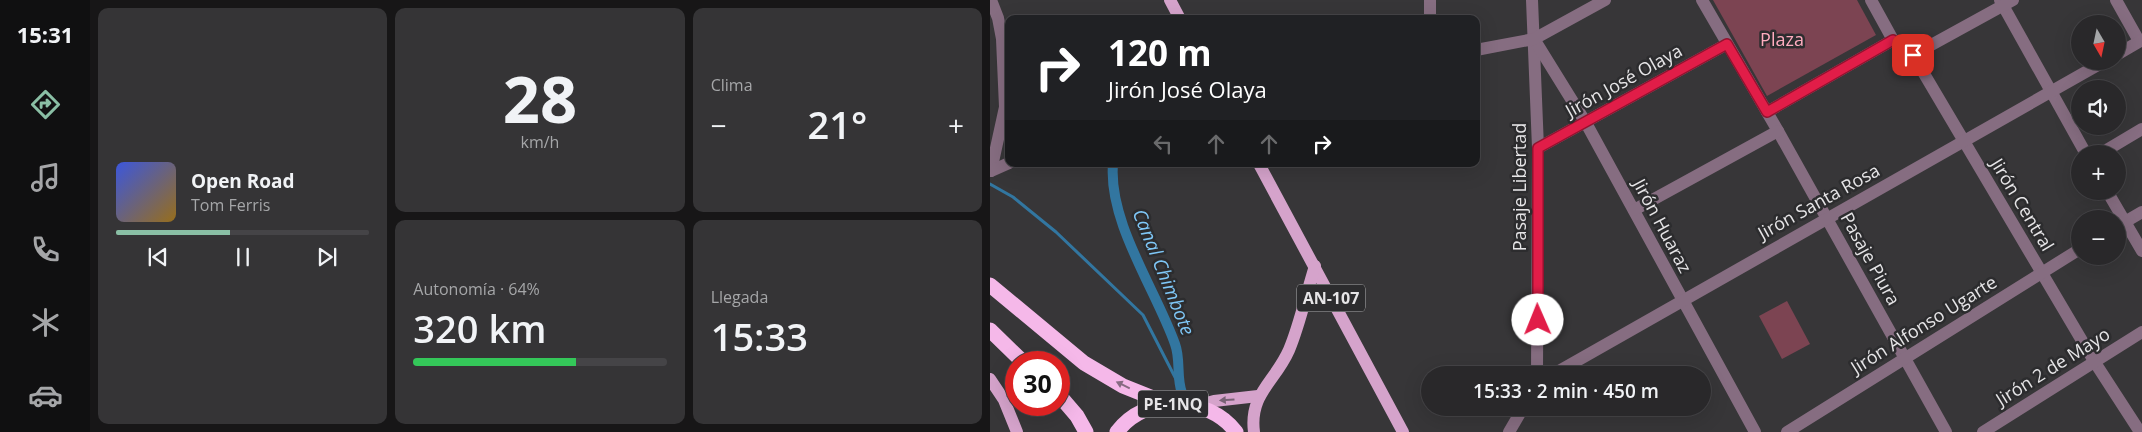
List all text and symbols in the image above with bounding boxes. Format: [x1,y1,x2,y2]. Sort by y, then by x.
north arrow [2071,15,2126,70]
map controls [2071,15,2126,265]
text: 15:31 [17,19,73,49]
park label: Plaza [1760,27,1804,51]
text: 120 m [1108,29,1212,76]
pin [1892,34,1934,76]
icon: right [1025,35,1090,100]
street label: Jirón José Olaya [1559,38,1686,123]
icon: arrive [1899,41,1927,69]
text: 28 [503,54,577,142]
text: Clima [711,74,753,96]
text: Jirón José Olaya [1108,74,1267,104]
button: sound [2071,80,2126,135]
icon: directions [28,87,63,122]
text: 21° [807,98,867,150]
text: − [711,106,727,144]
text: + [948,106,964,144]
street label: Pasaje Libertad [1507,123,1531,251]
icon: left [1149,130,1177,158]
icon: ahead [1202,130,1230,158]
icon: ahead [1255,130,1283,158]
icon: right [1308,130,1336,158]
text: km/h [521,131,559,153]
button: + [2071,145,2126,200]
street label: Jirón Central [1985,152,2060,255]
street label: Jirón Santa Rosa [1752,158,1884,246]
icon: music [28,160,63,195]
text: Open Road [191,168,295,194]
street label: Jirón Huaraz [1627,172,1698,277]
text: Tom Ferris [191,194,270,216]
water label: Canal Chimbote [1127,205,1201,339]
street label: Pasaje Piura [1836,208,1906,309]
button: − [2071,210,2126,265]
icon: phone [28,232,63,267]
icon: previous [144,243,172,271]
icon: pause [229,243,257,271]
icon: next [313,243,341,271]
street label: Jirón Alfonso Ugarte [1844,269,2001,380]
text: Autonomía · 64% [413,278,540,300]
road number: AN-107 [1297,284,1365,312]
text: Llegada [711,286,768,308]
position arrow [1511,293,1563,345]
text: 320 km [413,302,546,354]
icon: climate [28,305,63,340]
text: 15:33 [711,310,808,362]
street label: Jirón 2 de Mayo [1989,322,2114,412]
speed limit sign: 30 [1005,351,1070,416]
icon: car [28,378,63,413]
text: 15:33 · 2 min · 450 m [1473,378,1659,404]
one-way arrow [1116,381,1130,389]
road number: PE-1NQ [1138,390,1208,418]
one-way arrow [1219,396,1235,404]

